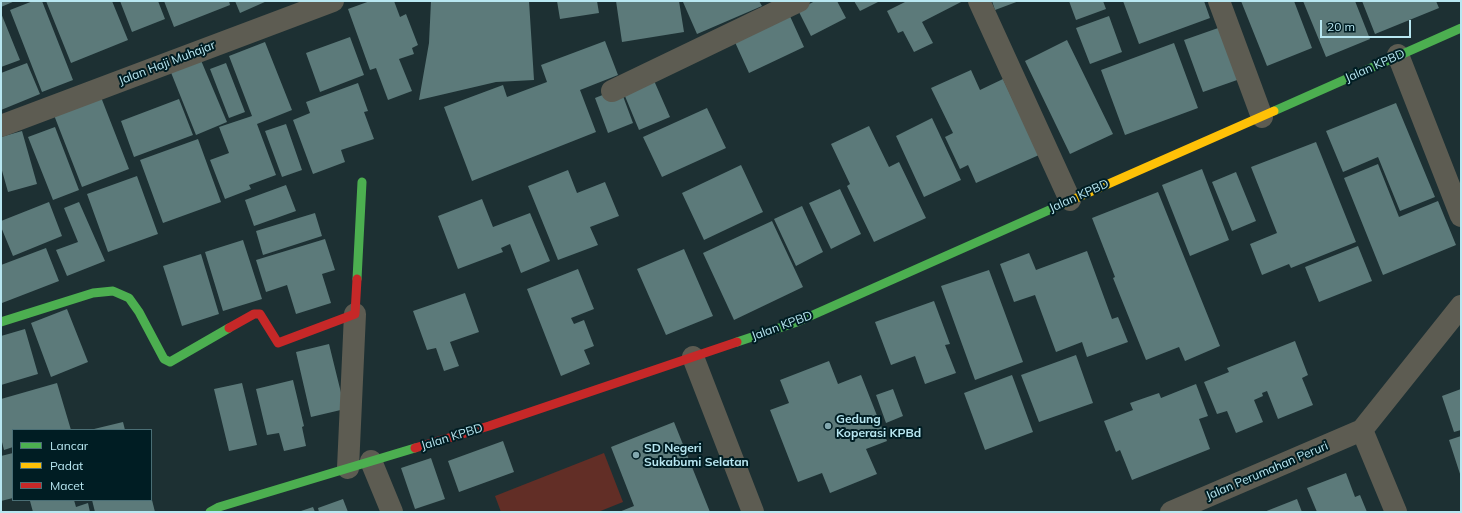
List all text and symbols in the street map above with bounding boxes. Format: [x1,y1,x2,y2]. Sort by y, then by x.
scale bar [1322,12,1413,38]
text: 20 m [1327,19,1355,34]
street label: Jalan Haji Muhajar [117,38,217,88]
street label: Jalan KPBD [1343,46,1407,86]
street label: Jalan KPBD [1047,176,1111,216]
street label: Jalan KPBD [750,308,814,344]
place label: Gedung Koperasi KPBd [836,412,921,440]
street label: Jalan KPBD [419,421,485,453]
marker: Gedung Koperasi KPBd [823,421,833,431]
legend [12,429,152,501]
text: Lancar [50,438,88,453]
street label: Jalan Perumahan Peruri [1204,439,1330,503]
place label: SD Negeri Sukabumi Selatan [644,441,749,469]
marker: SD Negeri Sukabumi Selatan [631,450,641,460]
text: Padat [50,458,83,473]
text: Macet [50,478,84,493]

